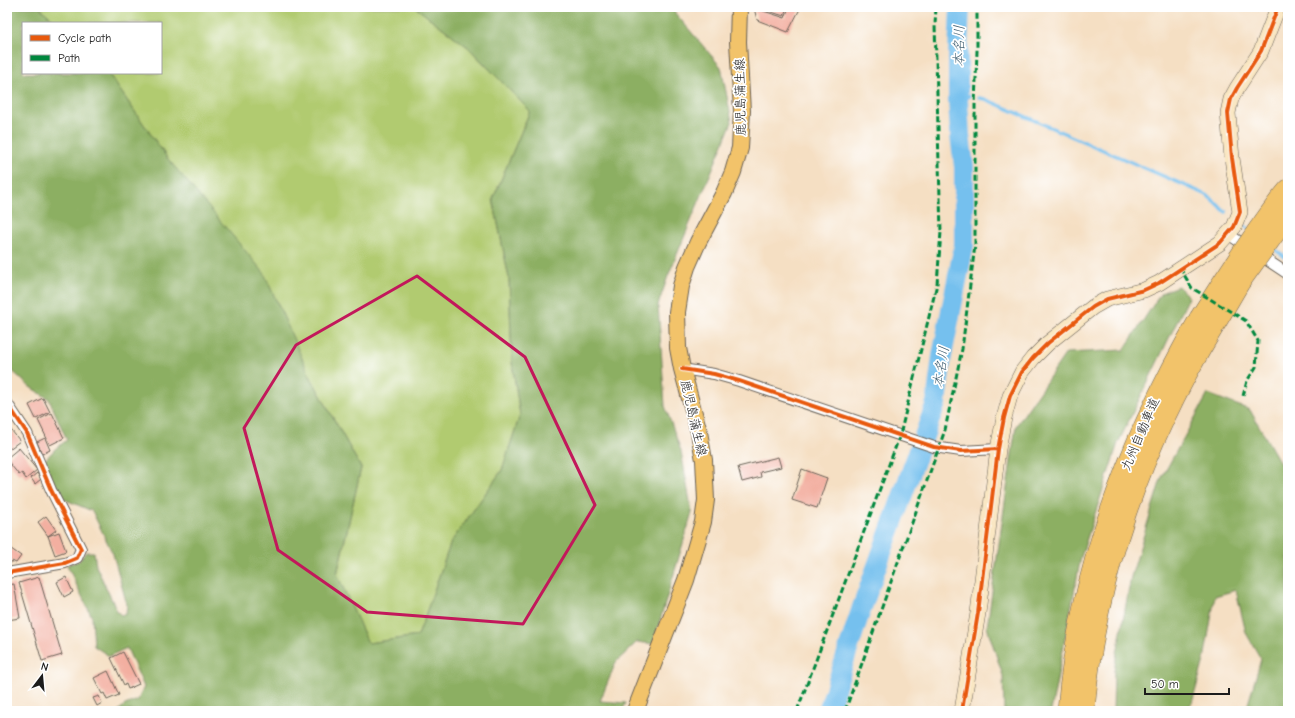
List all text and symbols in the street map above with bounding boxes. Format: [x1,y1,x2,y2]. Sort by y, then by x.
legend [22,22,162,74]
water label: 本名川 [950,25,968,67]
text: Cycle path [58,31,111,45]
text: Path [58,51,80,65]
street label: 鹿児島蒲生線 [732,57,748,136]
water label: 本名川 [929,345,953,389]
street label: 鹿児島蒲生線 [678,378,710,459]
street label: 九州自動車道 [1118,395,1162,473]
north arrow [22,656,62,696]
text: N [39,660,50,674]
scale bar [1145,670,1229,696]
text: 50 m [1151,677,1179,691]

